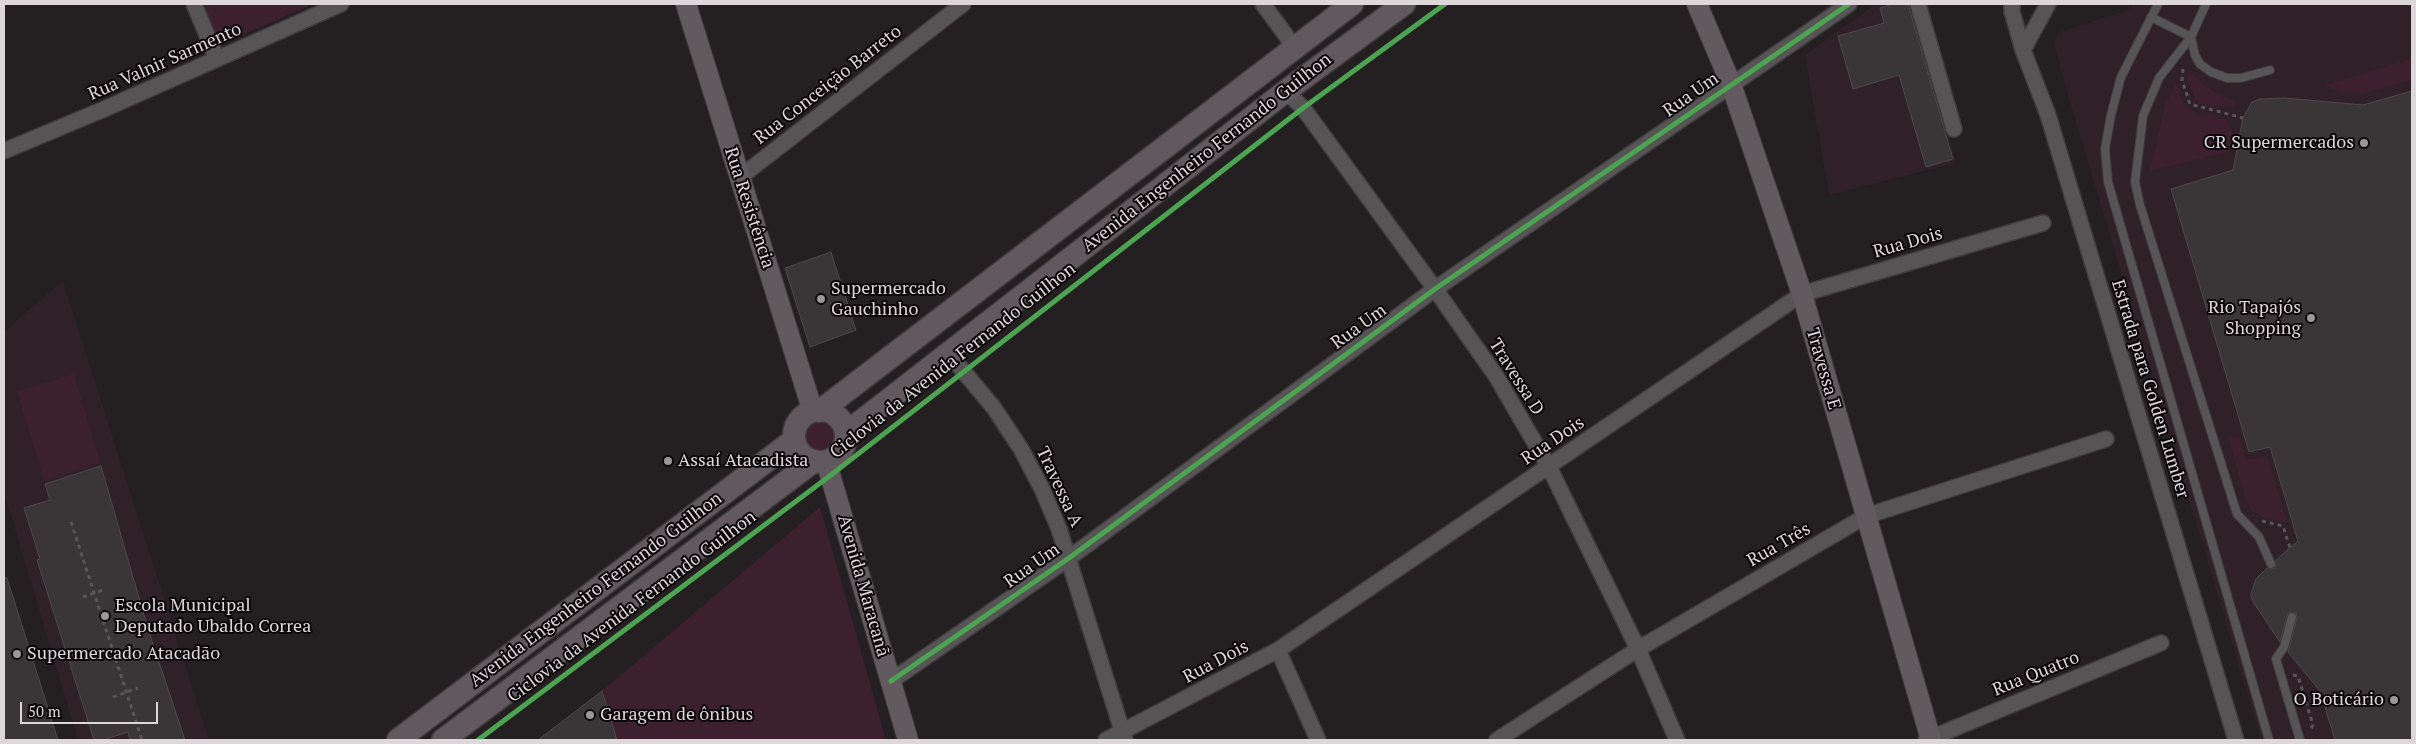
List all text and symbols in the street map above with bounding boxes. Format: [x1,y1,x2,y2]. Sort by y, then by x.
street label: Rua Valnir Sarmento [85,18,245,106]
street label: Rua Conceição Barreto [750,21,906,149]
street label: Avenida Engenheiro Fernando Guilhon [1078,49,1336,257]
street label: Rua Um [1659,68,1723,122]
place label: CR Supermercados [2204,132,2354,154]
marker: CR Supermercados [2358,137,2370,149]
street label: Rua Resistência [719,145,779,271]
street label: Rua Dois [1871,223,1945,263]
street label: Ciclovia da Avenida Fernando Guilhon [826,258,1080,464]
street label: Estrada para Golden Lumber [2106,277,2194,501]
place label: Supermercado Gauchinho [831,278,946,320]
marker: Supermercado Gauchinho [815,293,827,305]
place label: Rio Tapajós Shopping [2208,297,2301,340]
street label: Rua Um [1327,300,1391,354]
marker: Rio Tapajós Shopping [2305,312,2317,324]
street label: Travessa E [1801,326,1845,412]
street label: Travessa D [1484,335,1548,419]
street label: Rua Dois [1517,412,1589,470]
street label: Travessa A [1031,444,1087,530]
place label: Assaí Atacadista [678,450,808,472]
marker: Assaí Atacadista [662,455,674,467]
street label: Avenida Engenheiro Fernando Guilhon [466,488,726,692]
street label: Ciclovia da Avenida Fernando Guilhon [503,506,761,708]
street label: Avenida Maracanã [832,513,894,659]
street label: Rua Três [1743,518,1815,572]
street label: Rua Um [1000,539,1064,593]
place label: Escola Municipal Deputado Ubaldo Correa [115,595,311,638]
marker: Escola Municipal Deputado Ubaldo Correa [99,610,111,622]
street label: Rua Dois [1180,636,1252,688]
place label: Supermercado Atacadão [27,643,220,665]
street label: Rua Quatro [1990,647,2082,701]
marker: Supermercado Atacadão [11,648,23,660]
place label: O Boticário [2294,689,2384,711]
scale bar [22,692,160,724]
marker: O Boticário [2388,694,2400,706]
text: 50 m [28,701,61,721]
place label: Garagem de ônibus [600,704,753,726]
marker: Garagem de ônibus [584,709,596,721]

